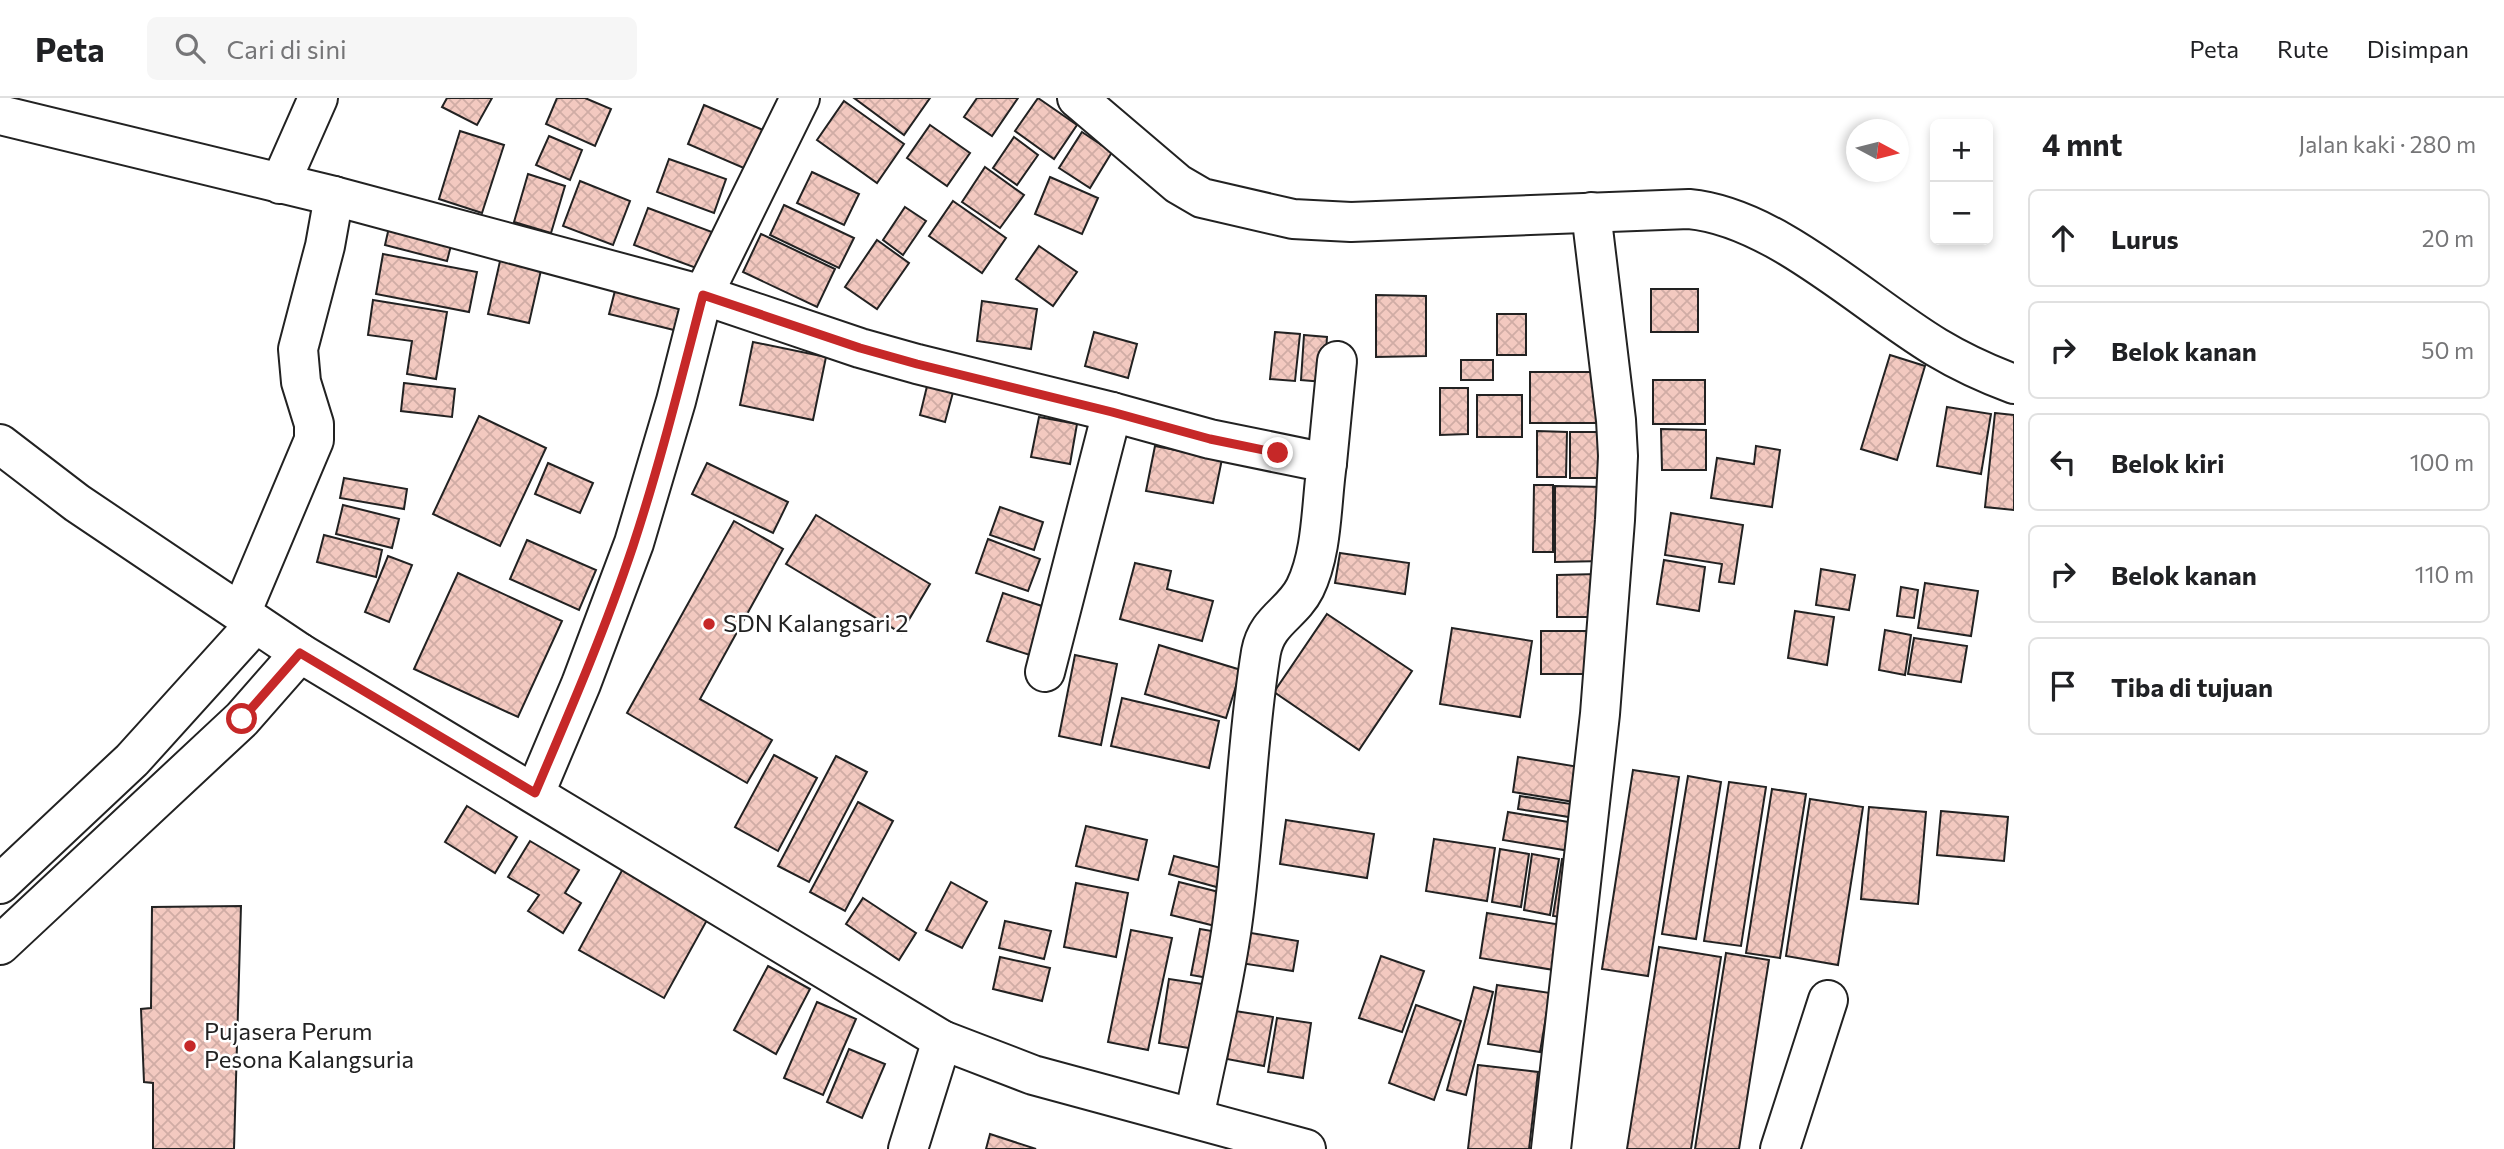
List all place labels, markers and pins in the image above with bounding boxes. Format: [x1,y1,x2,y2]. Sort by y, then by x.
place label: SDN Kalangsari 2 [723,608,909,637]
marker: SDN Kalangsari 2 [701,616,717,632]
place label: Pujasera Perum Pesona Kalangsuria [204,1016,414,1073]
marker: Pujasera Perum Pesona Kalangsuria [182,1038,198,1054]

